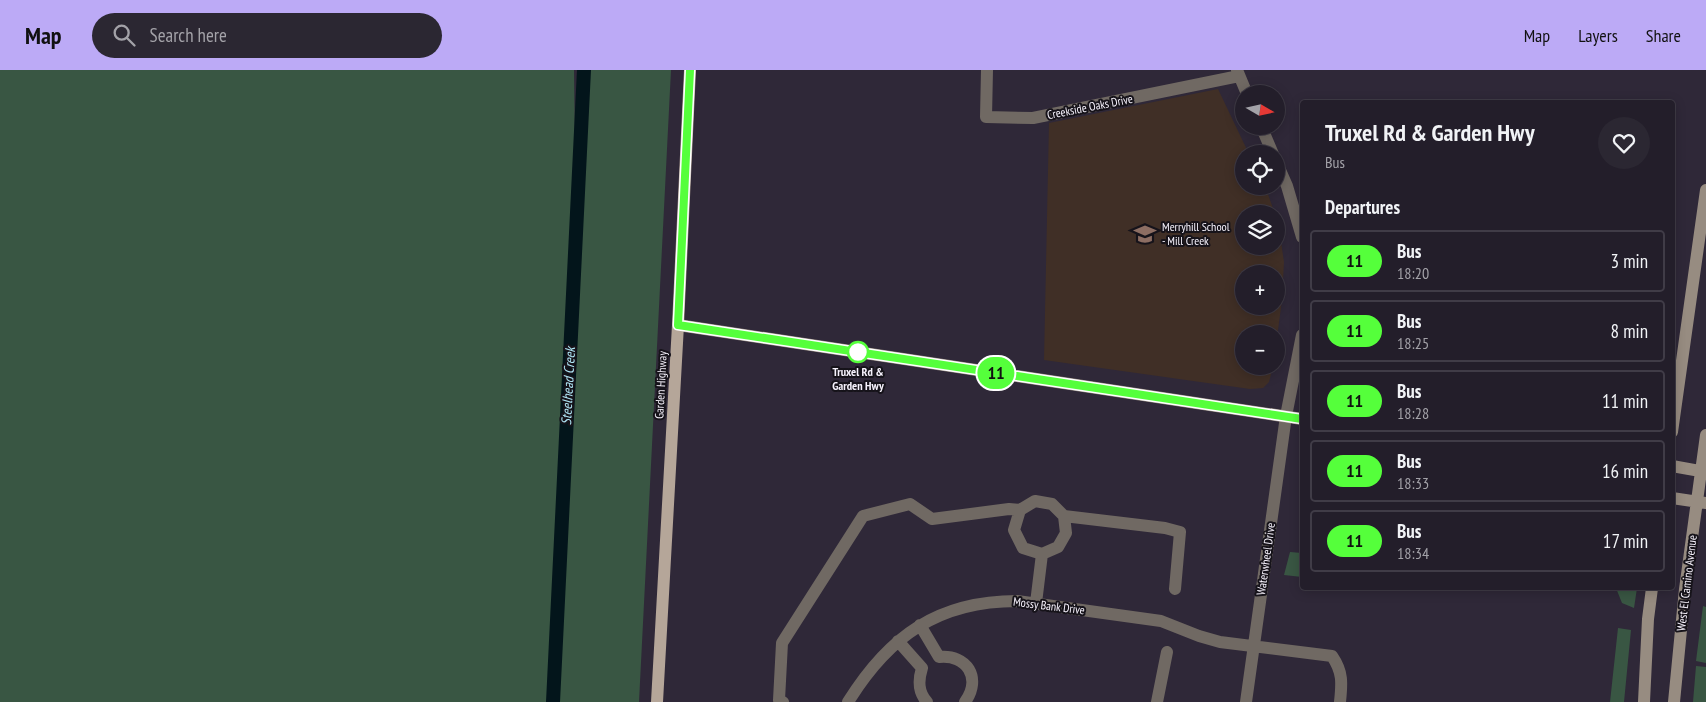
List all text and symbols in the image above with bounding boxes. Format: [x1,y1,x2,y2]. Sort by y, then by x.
search box [92,13,442,58]
text: Map [25,20,62,51]
icon: search [110,21,138,49]
text: Search here [150,23,227,47]
text: Map [1524,24,1550,47]
text: Layers [1578,24,1618,47]
text: Share [1646,24,1681,47]
north arrow [1235,85,1285,135]
map controls [1235,85,1285,375]
street label: Creekside Oaks Drive [1046,91,1134,122]
text: Truxel Rd & Garden Hwy [1325,117,1535,148]
button: heart [1598,117,1650,169]
button: locate [1235,145,1285,195]
text: Bus [1325,152,1345,172]
text: Departures [1325,195,1400,219]
button: layers [1235,205,1285,255]
place label: Merryhill School - Mill Creek [1162,219,1230,248]
school or university icon: Merryhill School - Mill Creek [1132,221,1158,247]
text: Bus [1397,239,1421,263]
text: 11 [1346,249,1363,272]
text: 3 min [1611,249,1648,273]
text: 18:20 [1397,263,1429,283]
button: + [1235,265,1285,315]
text: Bus [1397,309,1421,333]
text: 11 [1346,319,1363,342]
text: 8 min [1611,319,1648,343]
button: − [1235,325,1285,375]
text: 18:25 [1397,333,1429,353]
marker: Truxel Rd & Garden Hwy [847,341,869,363]
water label: Steelhead Creek [557,345,579,425]
street label: Garden Highway [651,350,670,419]
line badge: 11 [974,357,1018,389]
text: 11 [987,361,1005,384]
place label: Truxel Rd & Garden Hwy [832,364,884,393]
text: Bus [1397,379,1421,403]
text: 11 [1346,389,1363,412]
text: 11 min [1602,389,1648,413]
text: 18:28 [1397,403,1429,423]
text: Bus [1397,449,1421,473]
text: 11 [1346,459,1363,482]
text: 16 min [1602,459,1648,483]
text: 18:33 [1397,473,1429,493]
text: Bus [1397,519,1421,543]
street label: Waterwheel Drive [1253,522,1278,596]
text: 11 [1346,529,1363,552]
text: 17 min [1603,529,1648,553]
street label: West El Camino Avenue [1673,534,1700,632]
text: 18:34 [1397,543,1429,563]
street label: Mossy Bank Drive [1012,594,1086,617]

